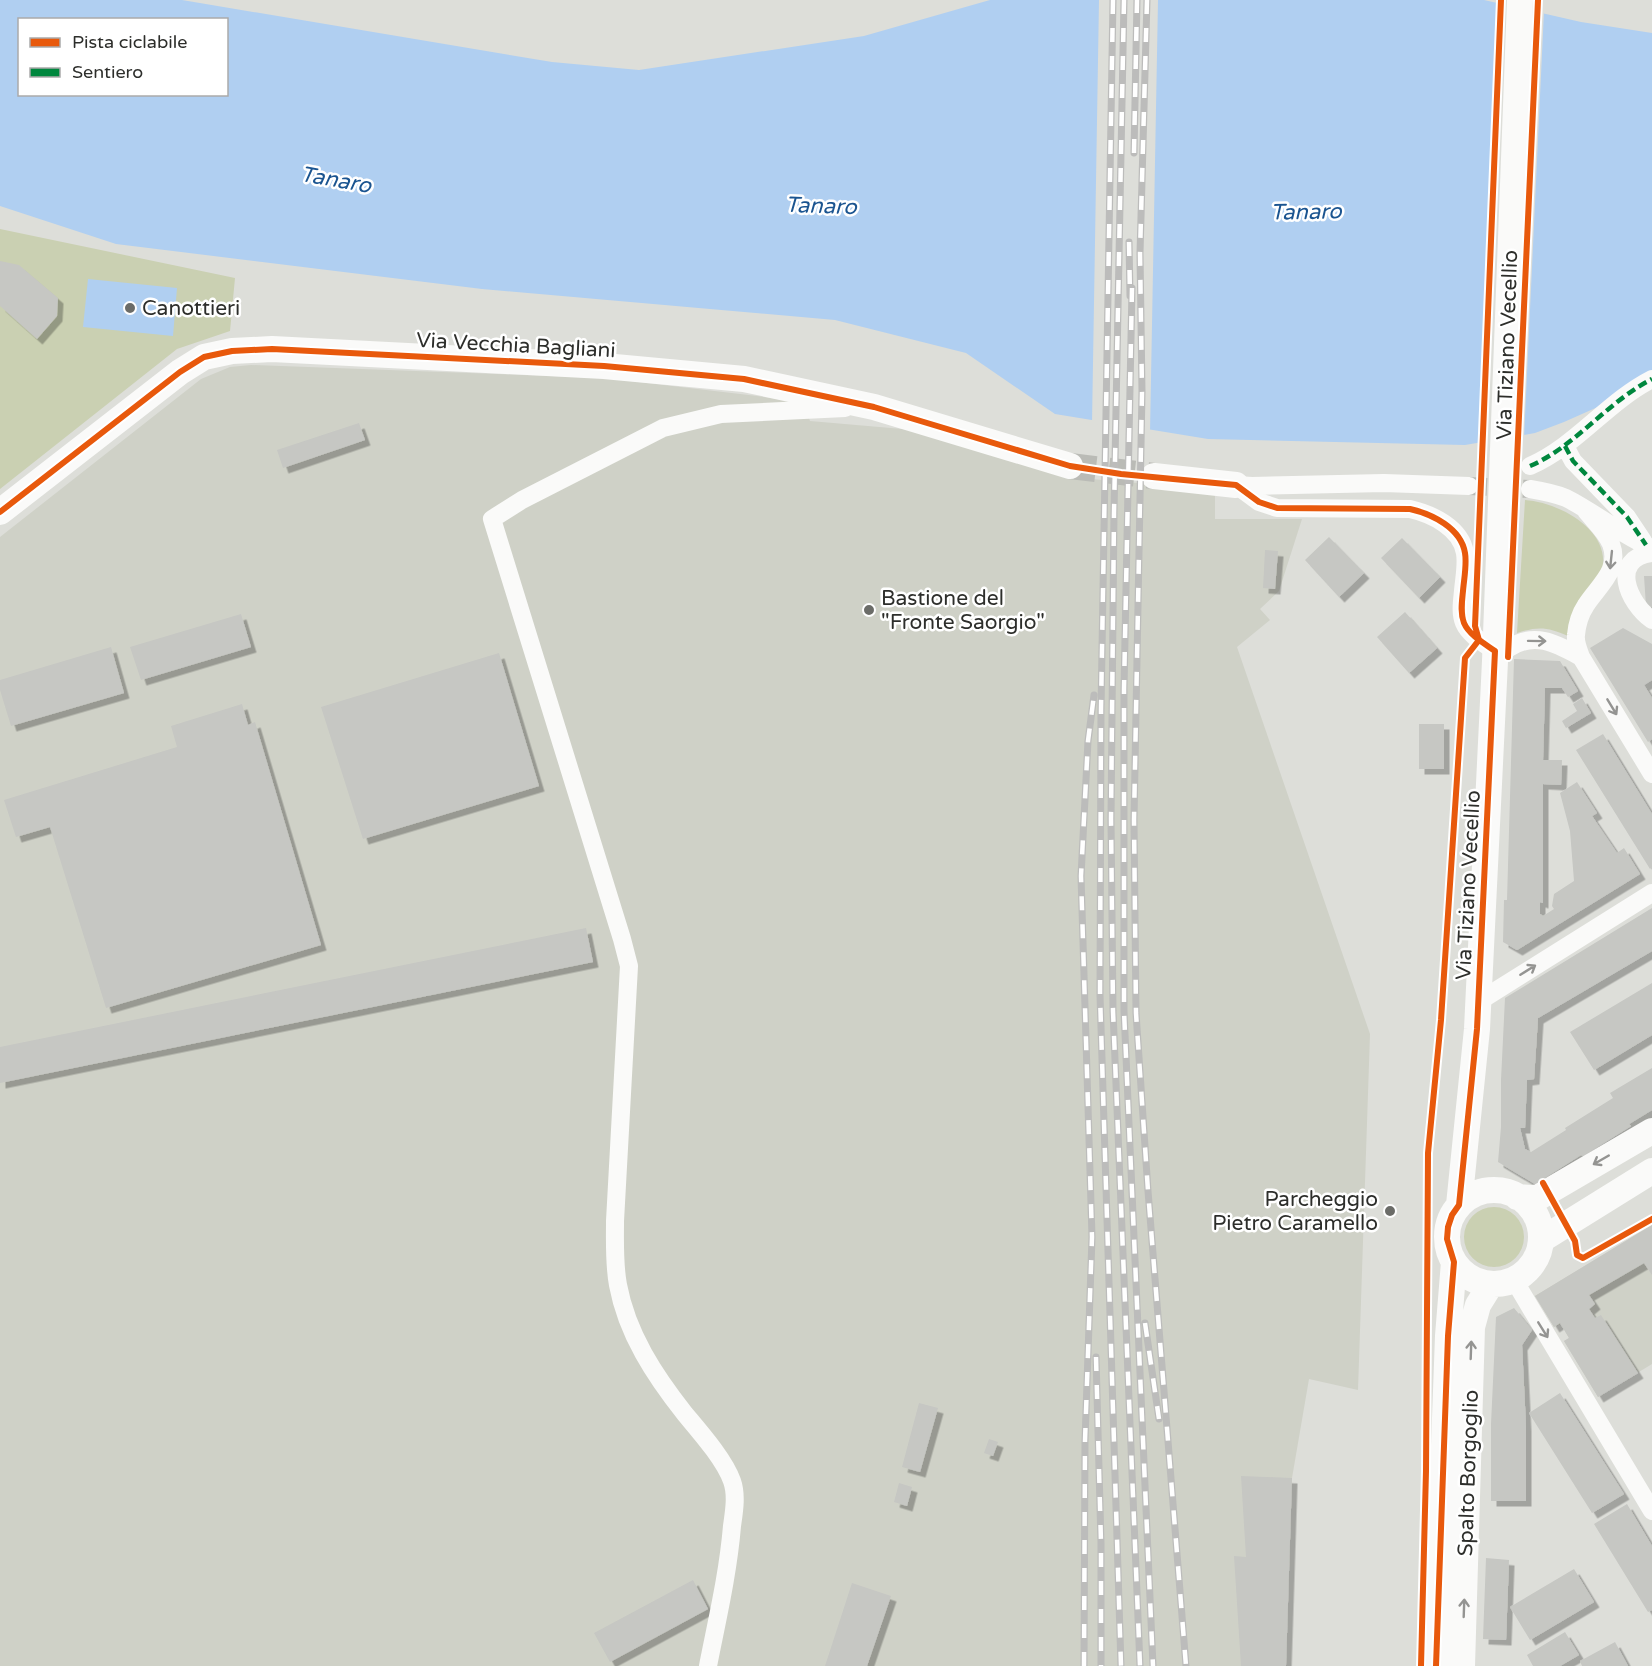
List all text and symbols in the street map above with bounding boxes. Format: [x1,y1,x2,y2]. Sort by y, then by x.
legend [18,18,228,96]
text: Pista ciclabile [72,31,187,53]
text: Sentiero [72,61,143,83]
water label: Tanaro [298,161,375,199]
water label: Tanaro [785,192,859,220]
water label: Tanaro [1270,198,1343,226]
street label: Via Tiziano Vecellio [1492,250,1523,440]
place label: Canottieri [142,296,240,321]
marker: Canottieri [123,301,137,315]
street label: Via Vecchia Bagliani [416,328,616,363]
one-way arrow [1605,550,1616,570]
place label: Bastione del "Fronte Saorgio" [881,586,1045,635]
marker: Bastione del "Fronte Saorgio" [862,603,876,617]
one-way arrow [1527,636,1546,647]
one-way arrow [1606,698,1618,715]
street label: Via Tiziano Vecellio [1451,790,1486,981]
one-way arrow [1519,964,1536,976]
one-way arrow [1593,1155,1611,1166]
place label: Parcheggio Pietro Caramello [1212,1187,1378,1236]
marker: Parcheggio Pietro Caramello [1383,1204,1397,1218]
one-way arrow [1537,1321,1549,1338]
one-way arrow [1465,1340,1477,1360]
street label: Spalto Borgoglio [1453,1389,1484,1557]
one-way arrow [1458,1598,1470,1618]

